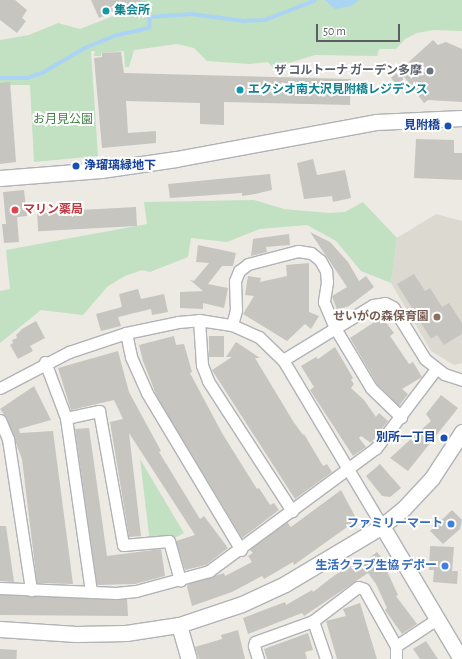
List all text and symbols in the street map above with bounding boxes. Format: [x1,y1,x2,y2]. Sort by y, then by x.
place label: 集会所 [114,4,150,18]
marker: 集会所 [101,6,111,16]
scale bar [318,16,402,42]
text: 50 m [323,25,346,37]
place label: ザ コルトーナ ガーデン多摩 [274,64,422,78]
marker: ザ コルトーナ ガーデン多摩 [425,66,435,76]
place label: エクシオ南大沢見附橋レジデンス [248,83,428,97]
marker: エクシオ南大沢見附橋レジデンス [235,85,245,95]
park label: お月見公園 [33,113,93,127]
place label: 見附橋 [404,119,440,133]
marker: 見附橋 [443,121,453,131]
place label: 浄瑠璃緑地下 [84,159,156,173]
marker: 浄瑠璃緑地下 [71,161,81,171]
place label: マリン薬局 [23,203,83,217]
marker: マリン薬局 [10,205,20,215]
place label: せいがの森保育園 [333,310,429,324]
marker: せいがの森保育園 [432,312,442,322]
place label: 別所一丁目 [376,431,436,445]
marker: 別所一丁目 [439,433,449,443]
place label: ファミリーマート [347,517,443,531]
marker: ファミリーマート [446,519,456,529]
place label: 生活クラブ生協 デポー [315,559,437,573]
marker: 生活クラブ生協 デポー [440,561,450,571]

